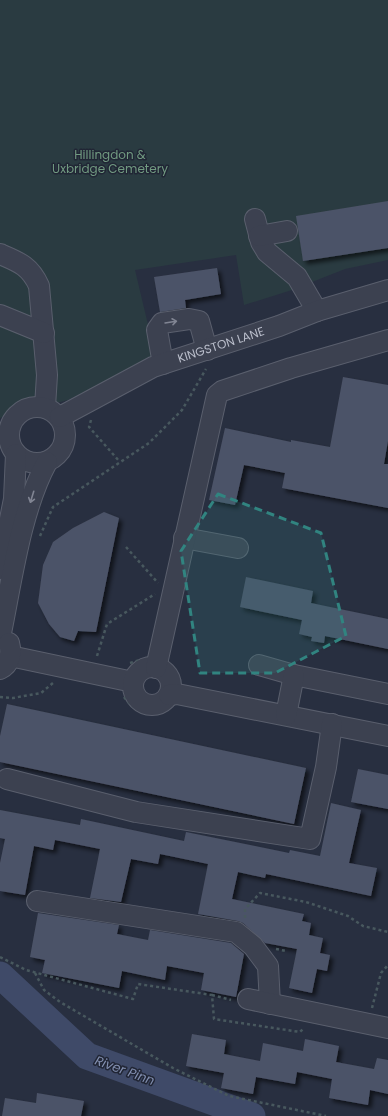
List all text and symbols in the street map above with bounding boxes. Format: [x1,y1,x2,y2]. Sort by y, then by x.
park label: Hillingdon & Uxbridge Cemetery [52,146,168,177]
one-way arrow [164,317,177,325]
street label: KINGSTON LANE [175,322,266,367]
one-way arrow [28,491,35,504]
water label: River Pinn [92,1051,157,1090]

